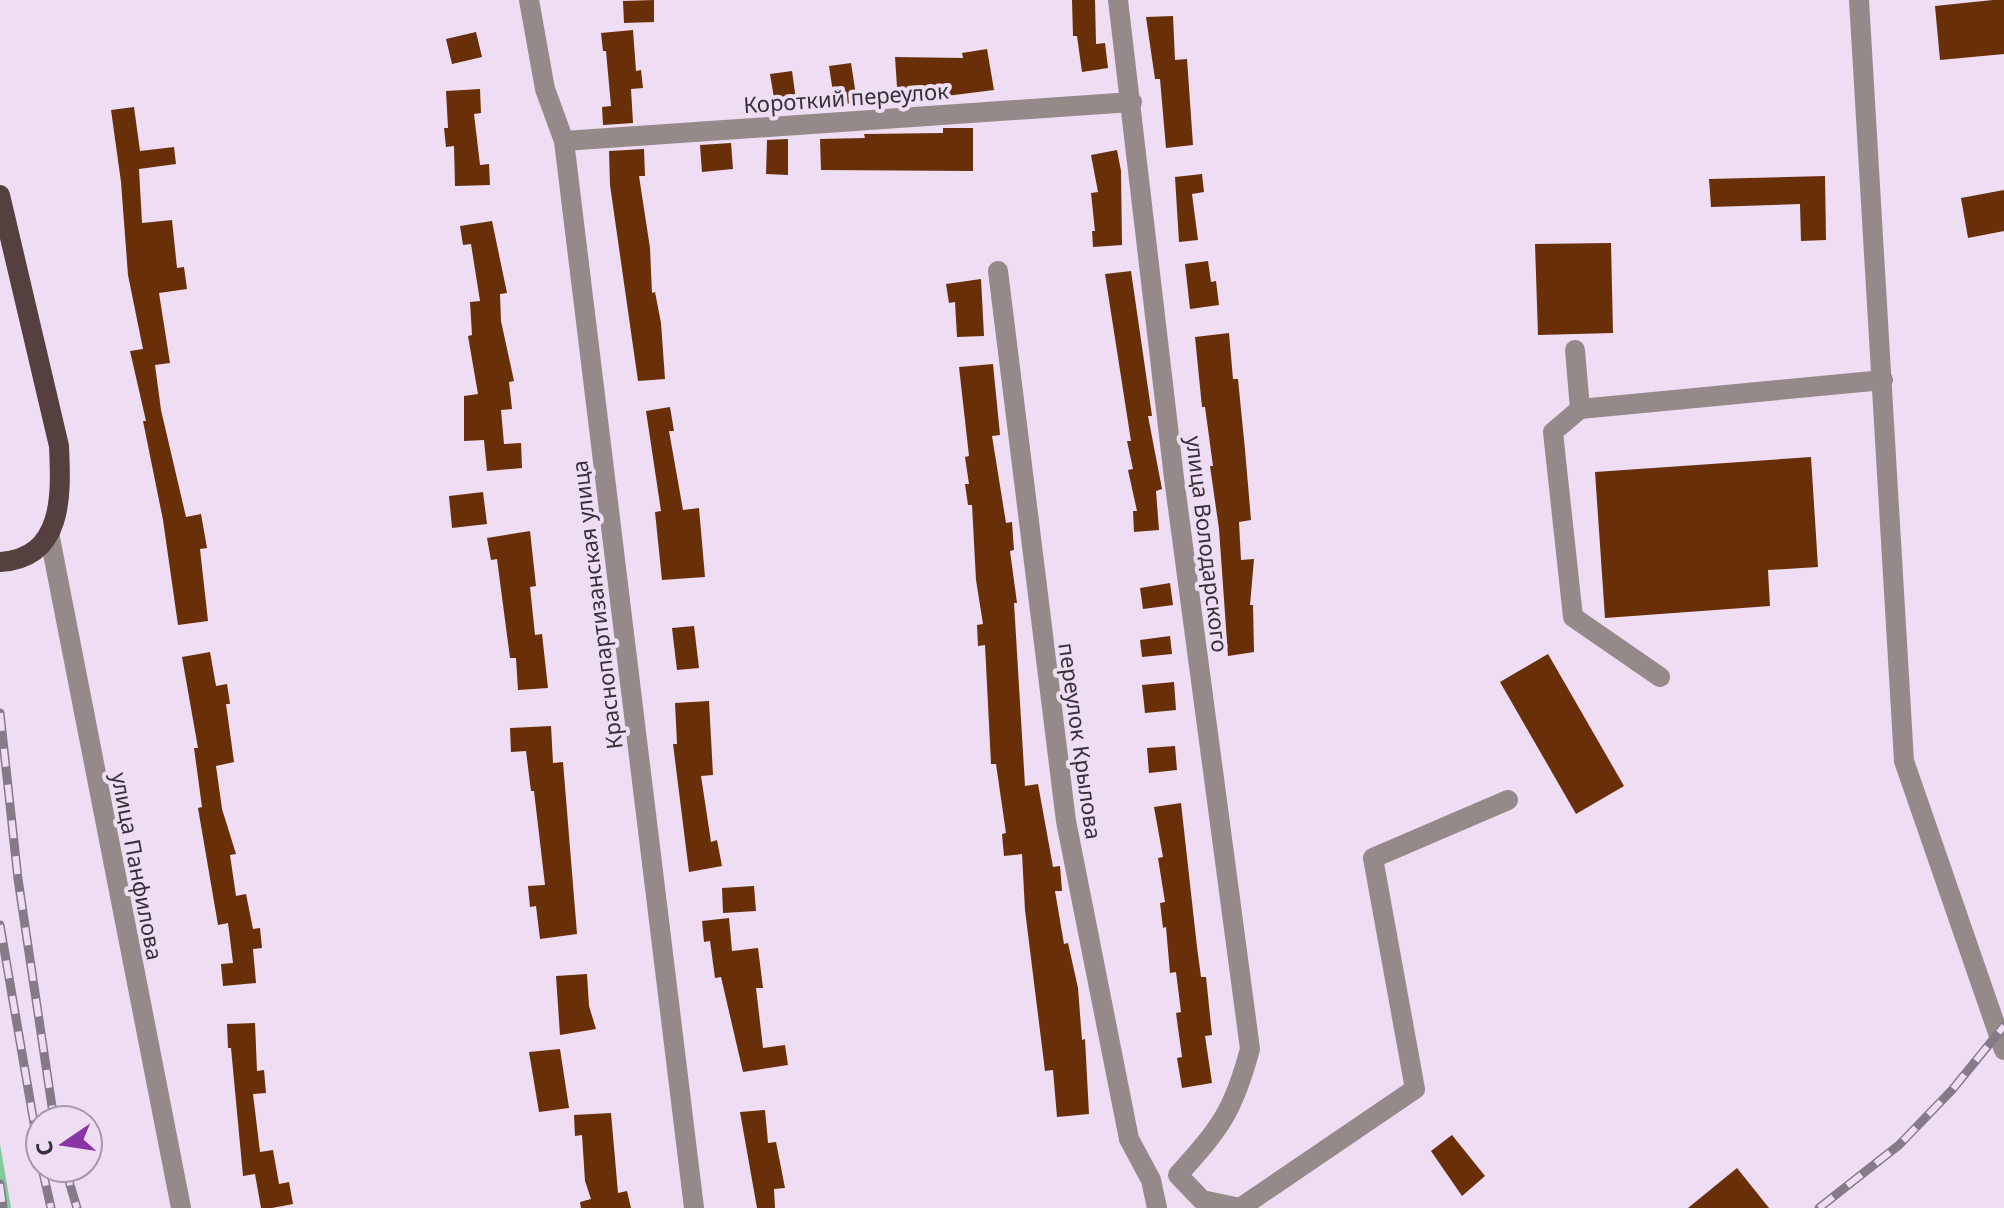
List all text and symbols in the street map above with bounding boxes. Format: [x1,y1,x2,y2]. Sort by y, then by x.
street label: Короткий переулок [742,75,950,119]
street label: улица Володарского [1180,434,1236,654]
street label: Краснопартизанская улица [563,459,629,751]
street label: переулок Крылова [1052,641,1110,841]
street label: улица Панфилова [105,770,171,962]
north arrow [24,1104,104,1184]
text: С [27,1138,60,1159]

